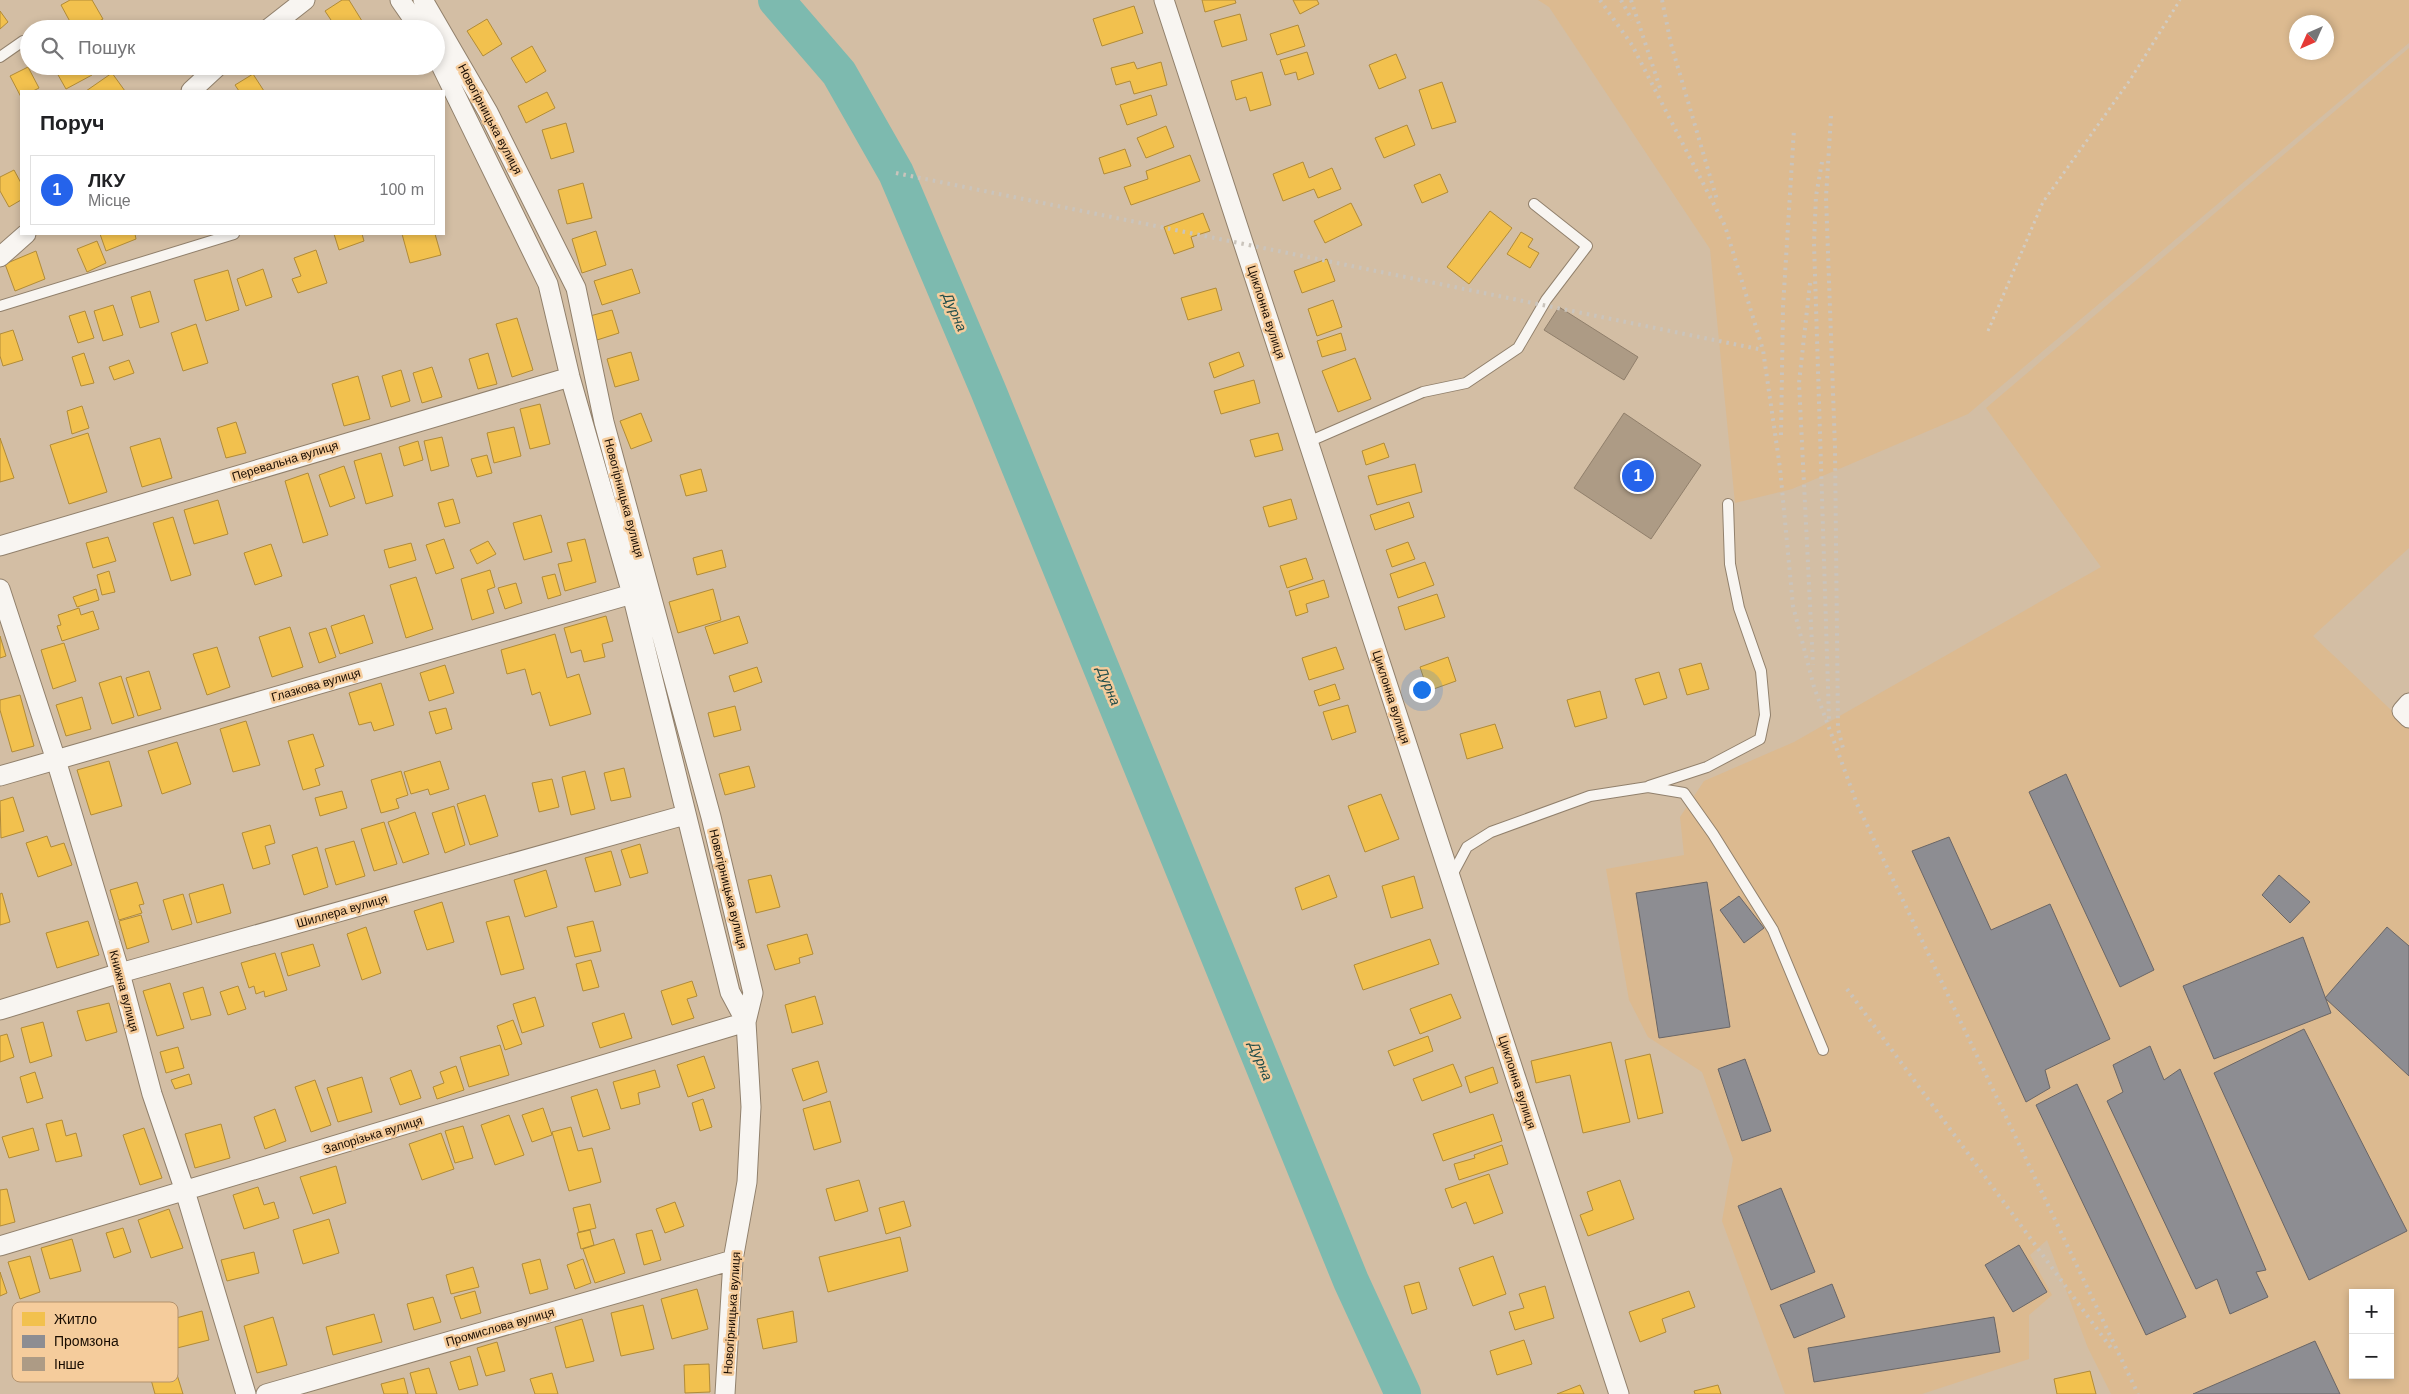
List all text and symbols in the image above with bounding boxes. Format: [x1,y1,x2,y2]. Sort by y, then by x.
north arrow [2289,15,2334,60]
search box [20,20,445,75]
icon: search [38,34,66,62]
text: Пошук [78,37,135,58]
street label: Новогірницька вулиця [455,61,525,177]
text: Поруч [40,111,104,134]
text: ЛКУ [88,170,125,191]
text: 1 [53,181,61,198]
text: 100 m [380,181,424,198]
text: Місце [88,192,131,209]
street label: Циклонна вулиця [1244,264,1288,360]
water label: Дурна [939,288,970,334]
street label: Новогірницька вулиця [601,437,647,559]
street label: Перевальна вулиця [230,438,340,484]
pin: 1 [1622,457,1654,495]
street label: Циклонна вулиця [1369,649,1413,745]
water label: Дурна [1093,662,1124,708]
street label: Глазкова вулиця [270,666,362,704]
your location [1409,677,1435,703]
street label: Новогірницька вулиця [706,828,750,950]
street label: Шиллера вулиця [295,891,389,931]
street label: Книжна вулиця [106,949,142,1033]
street label: Циклонна вулиця [1495,1034,1539,1130]
water label: Дурна [1245,1037,1276,1083]
street label: Запорізька вулиця [322,1113,424,1157]
street label: Новогірницька вулиця [721,1251,743,1375]
map controls [2349,1289,2394,1379]
button: + [2349,1289,2394,1334]
legend [12,1302,178,1382]
street label: Промислова вулиця [444,1305,556,1349]
text: Житло [54,1311,97,1327]
text: Промзона [54,1333,119,1349]
button: − [2349,1334,2394,1379]
text: Інше [54,1356,85,1372]

